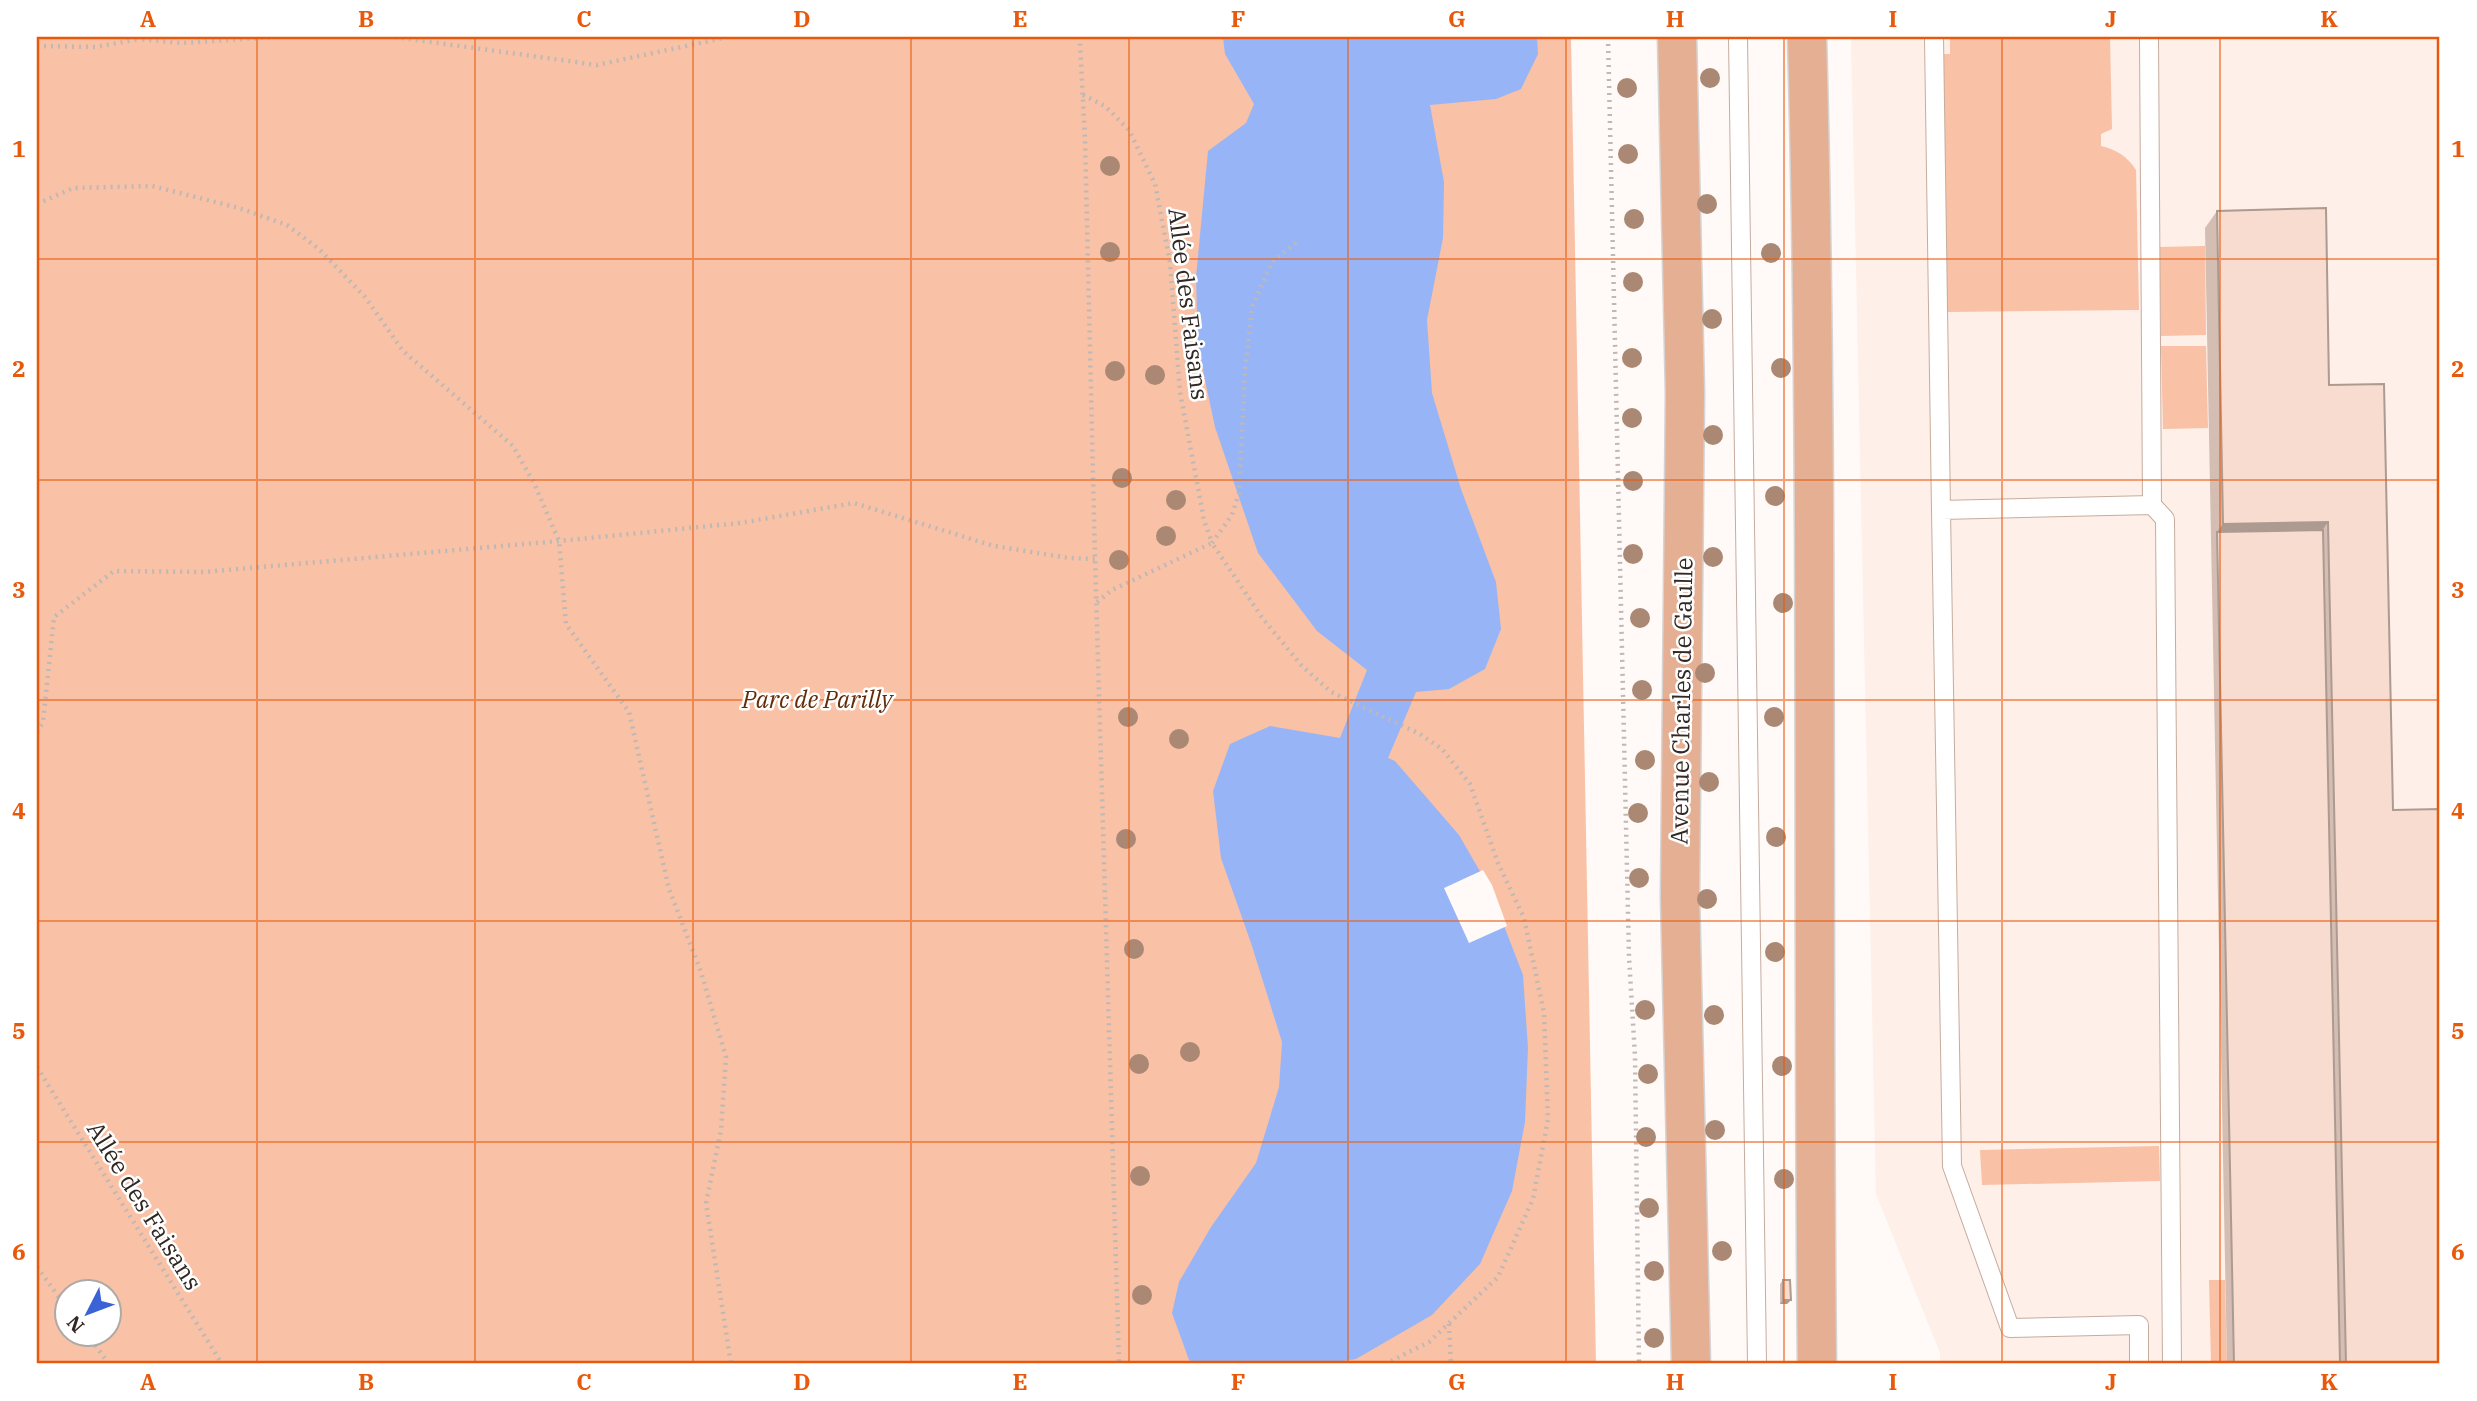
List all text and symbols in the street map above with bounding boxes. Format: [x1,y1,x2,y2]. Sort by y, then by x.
text: A [140,3,156,33]
text: B [358,3,374,33]
text: C [576,3,592,33]
text: D [793,3,811,33]
text: E [1012,3,1028,33]
text: F [1231,3,1245,33]
text: G [1448,3,1466,33]
text: H [1666,3,1684,33]
text: I [1889,3,1897,33]
text: J [2105,3,2117,33]
text: K [2320,3,2338,33]
text: 1 [12,133,26,163]
text: 1 [2451,133,2465,163]
street label: Allée des Faisans [1161,206,1217,402]
text: 2 [12,353,26,383]
text: 2 [2451,353,2465,383]
street label: Avenue Charles de Gaulle [1662,557,1700,845]
text: 3 [12,574,26,604]
text: 3 [2451,574,2465,604]
park label: Parc de Parilly [741,683,894,715]
text: 4 [12,795,26,825]
text: 4 [2451,795,2465,825]
text: 5 [12,1015,26,1045]
text: 5 [2451,1015,2465,1045]
street label: Allée des Faisans [80,1115,210,1296]
text: 6 [12,1236,26,1266]
text: 6 [2451,1236,2465,1266]
north arrow [52,1278,122,1348]
text: N [61,1311,89,1338]
text: A [140,1366,156,1396]
text: B [358,1366,374,1396]
text: C [576,1366,592,1396]
text: D [793,1366,811,1396]
text: E [1012,1366,1028,1396]
text: F [1231,1366,1245,1396]
text: G [1448,1366,1466,1396]
text: H [1666,1366,1684,1396]
text: I [1889,1366,1897,1396]
text: J [2105,1366,2117,1396]
text: K [2320,1366,2338,1396]

